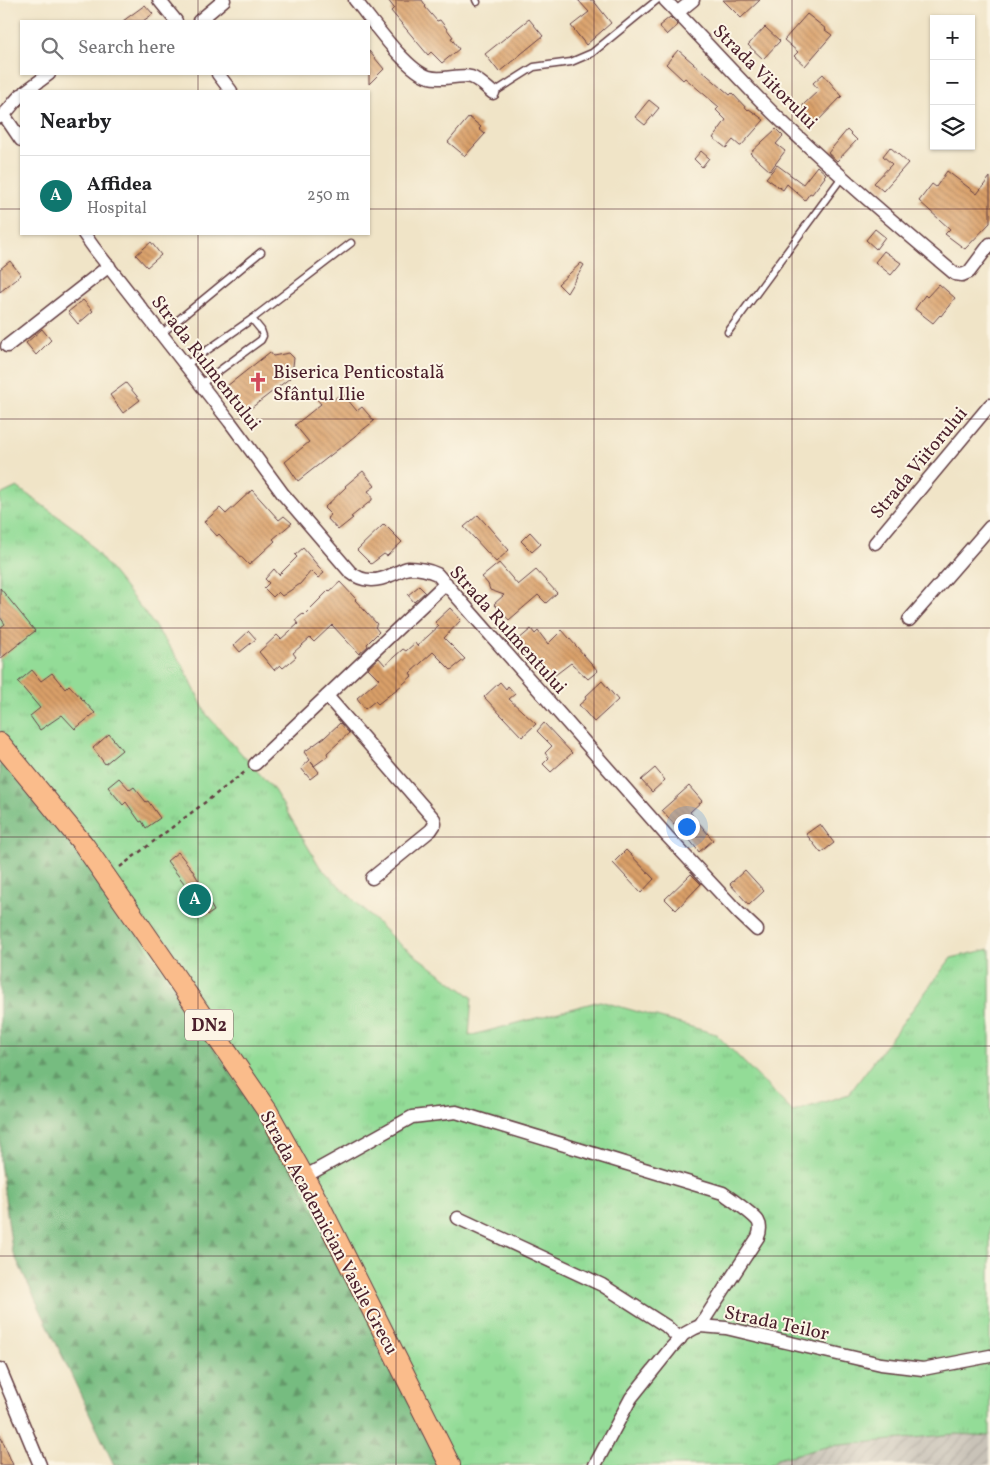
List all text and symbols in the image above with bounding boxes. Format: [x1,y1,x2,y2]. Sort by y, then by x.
map controls [930,15,975,150]
button: + [930,15,975,60]
street label: Strada Viitorului [706,19,823,136]
search box [20,20,370,75]
icon: search [38,34,66,62]
text: Search here [78,35,175,61]
button: − [930,60,975,105]
button: layers [930,105,975,150]
text: Nearby [40,108,111,137]
text: Affidea [87,172,152,198]
text: A [50,185,62,207]
text: 250 m [307,185,350,207]
text: Hospital [87,198,147,220]
street label: Strada Rulmentului [145,290,267,436]
place label: Biserica Penticostală Sfântul Ilie [273,360,445,408]
church icon: Biserica Penticostală Sfântul Ilie [247,371,269,393]
street label: Strada Viitorului [865,402,974,525]
street label: Strada Rulmentului [443,560,572,700]
your location [674,814,700,840]
pin: A [179,881,211,919]
road number: DN2 [185,1010,233,1040]
street label: Strada Academician Vasile Grecu [253,1106,404,1360]
street label: Strada Teilor [722,1300,831,1348]

